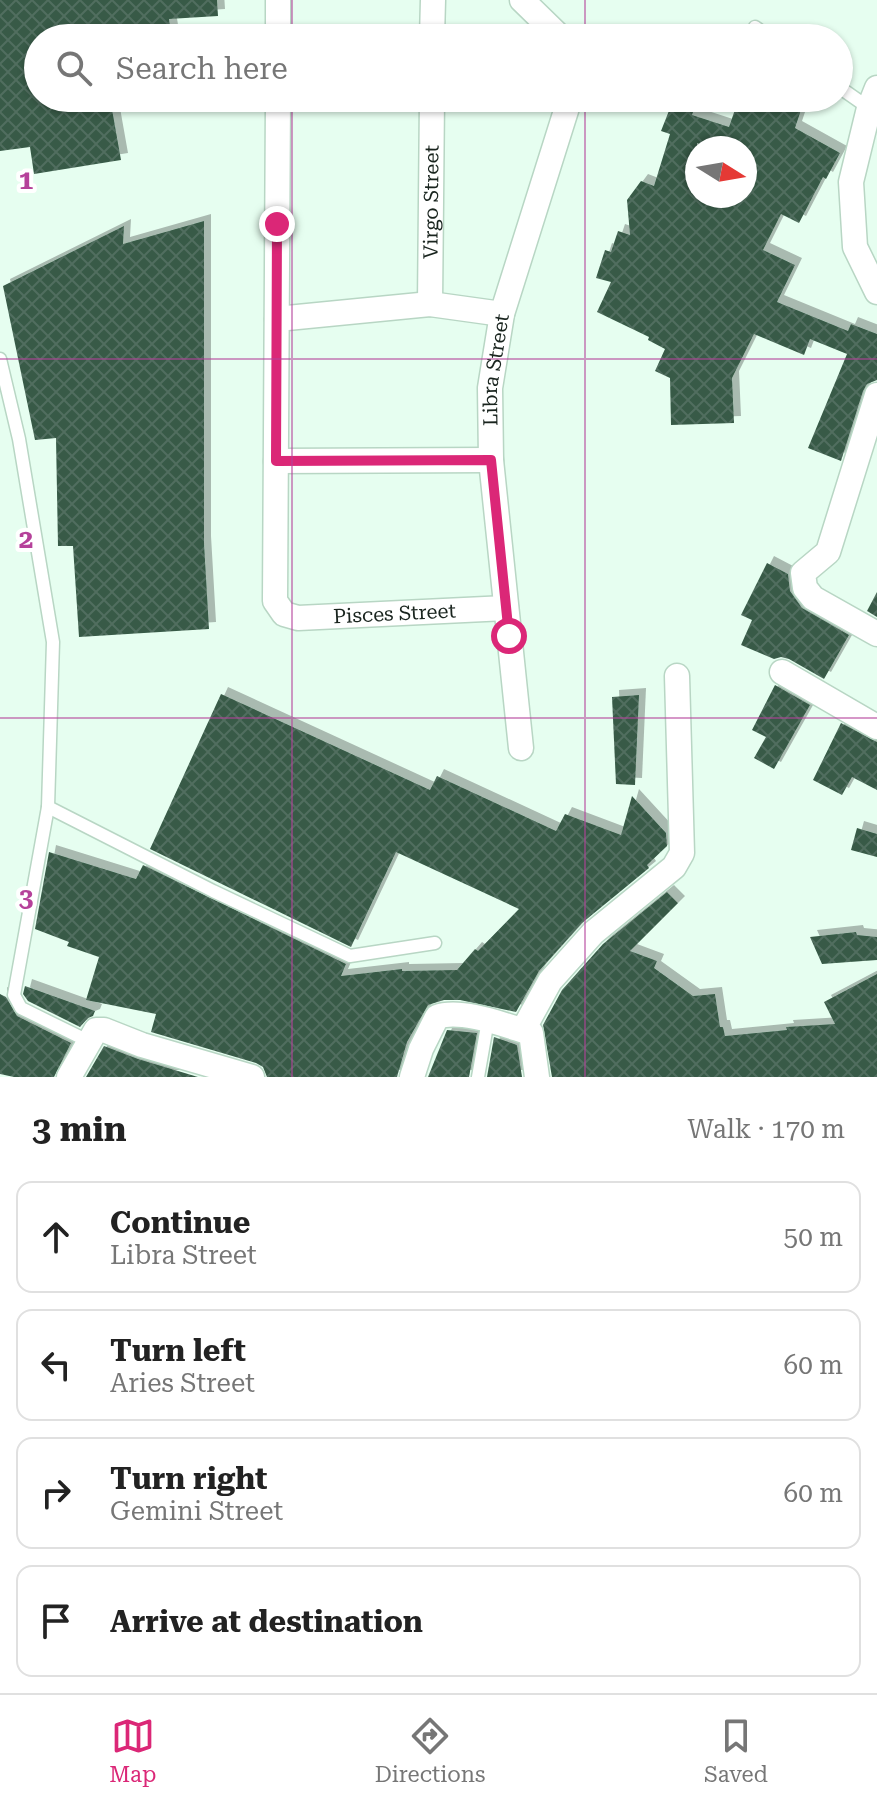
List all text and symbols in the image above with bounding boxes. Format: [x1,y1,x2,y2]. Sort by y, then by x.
search box [24,24,853,112]
icon: search [52,46,96,90]
text: Search here [116,51,288,86]
north arrow [685,136,757,208]
street label: Virgo Street [418,144,444,259]
text: 1 [19,165,33,195]
route end [259,206,295,242]
street label: Libra Street [478,312,514,426]
text: 2 [19,524,33,554]
street label: Pisces Street [333,598,457,628]
route start [491,618,527,654]
text: 3 [19,883,33,913]
text: 3 min [32,1109,127,1149]
text: Walk · 170 m [687,1114,845,1144]
text: Continue [110,1205,250,1240]
icon: ahead [34,1215,78,1259]
text: 50 m [784,1222,843,1252]
text: Libra Street [110,1240,257,1270]
text: Turn left [110,1333,246,1368]
icon: left [34,1343,78,1387]
text: 60 m [784,1350,843,1380]
text: Aries Street [110,1368,255,1398]
text: Turn right [110,1461,267,1496]
icon: right [34,1471,78,1515]
text: 60 m [784,1478,843,1508]
text: Gemini Street [110,1496,283,1526]
icon: arrive [34,1599,78,1643]
text: Arrive at destination [110,1604,423,1639]
tab: Map [109,1714,156,1787]
tab: Directions [375,1714,485,1787]
tab: Saved [704,1714,768,1787]

